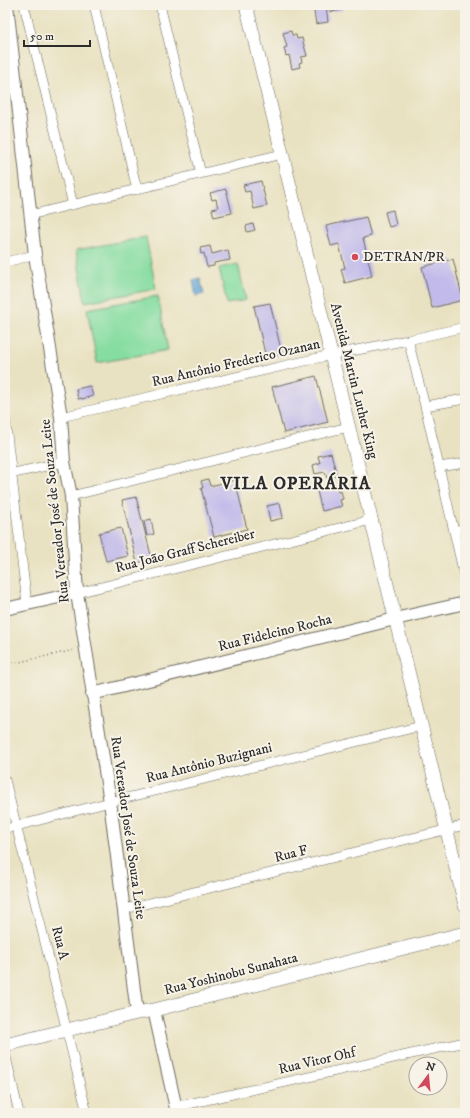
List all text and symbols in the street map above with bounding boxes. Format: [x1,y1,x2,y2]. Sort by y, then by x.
scale bar [24,22,90,48]
text: 50 m [30,29,54,44]
place label: DETRAN/PR [363,248,445,266]
marker: DETRAN/PR [350,252,360,262]
street label: Avenida Martin Luther King [326,301,382,461]
street label: Rua Antônio Frederico Ozanan [150,335,323,391]
street label: Rua Vereador José de Souza Leite [36,418,74,604]
district label: VILA OPERÁRIA [220,472,371,495]
street label: Rua João Graff Schereiber [113,525,257,577]
street label: Rua Fidelcino Rocha [216,610,334,656]
street label: Rua Vereador José de Souza Leite [106,735,150,921]
street label: Rua Antônio Buzignani [144,739,274,787]
street label: Rua F [273,841,310,867]
street label: Rua A [47,924,73,963]
street label: Rua Yoshinobu Sunahata [162,949,300,999]
street label: Rua Vitor Ohf [277,1043,360,1079]
north arrow [408,1056,448,1096]
text: N [424,1059,437,1075]

